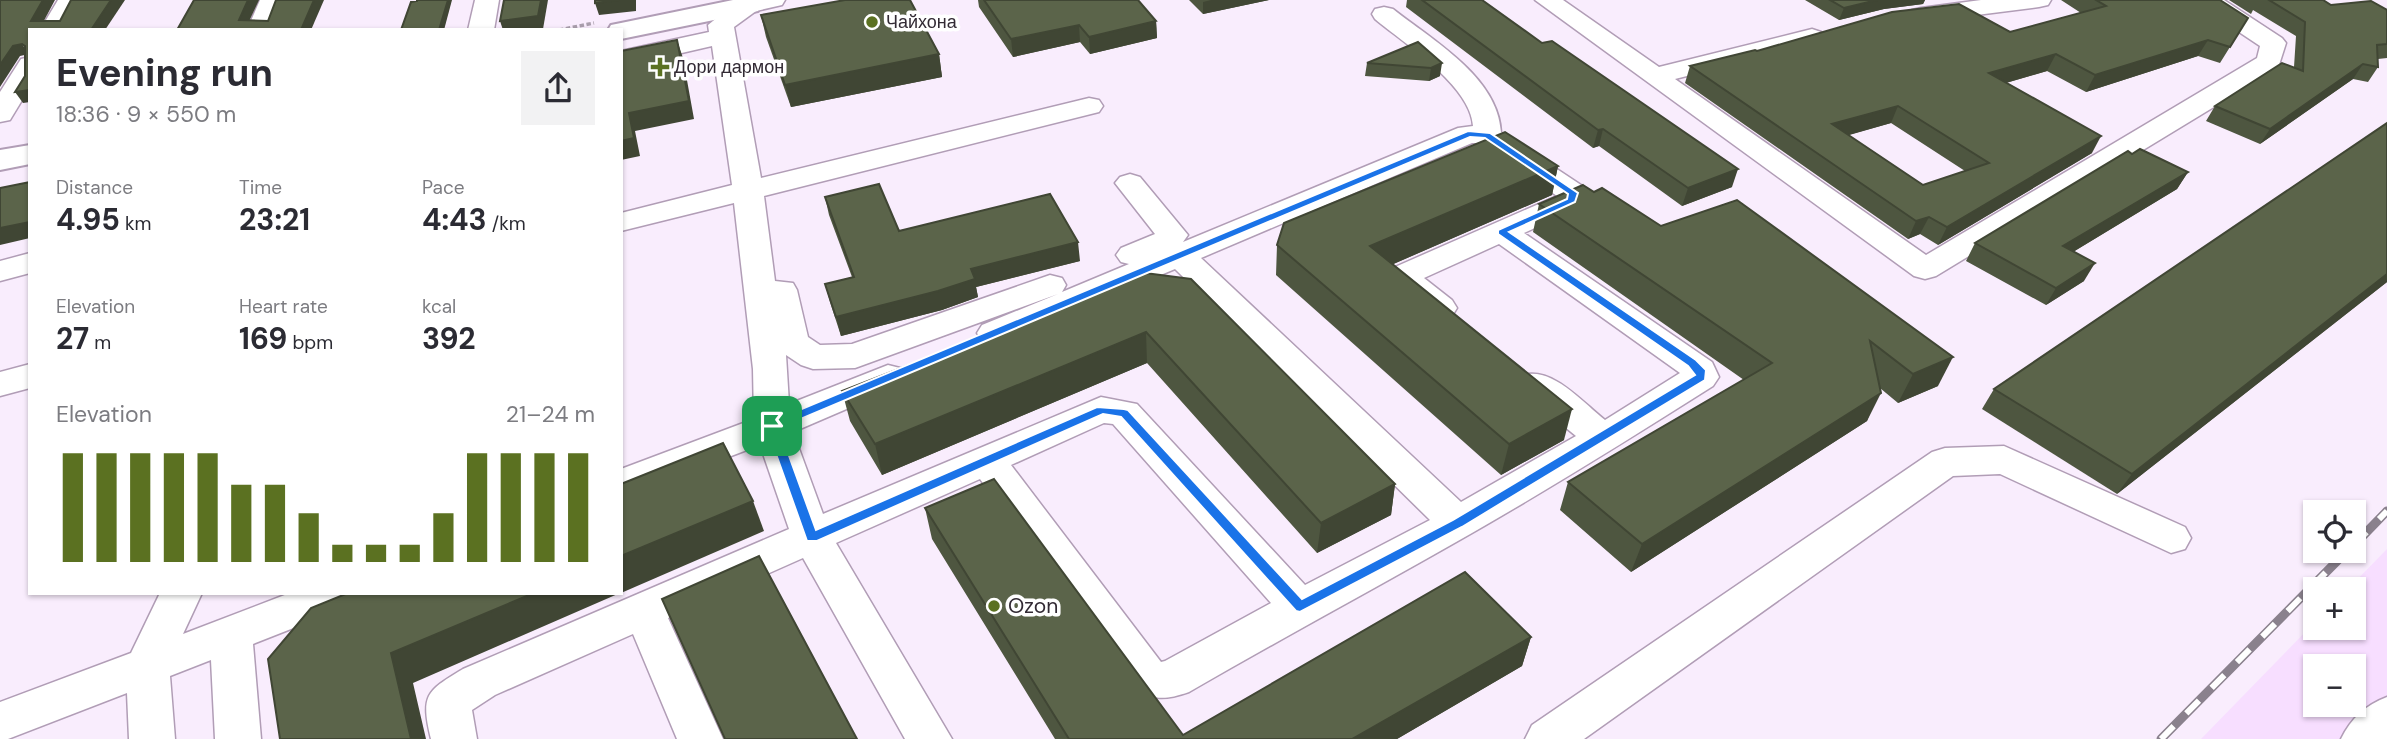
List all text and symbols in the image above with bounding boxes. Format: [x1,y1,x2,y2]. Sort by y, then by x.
place label: Чайхона [886,10,958,34]
marker: Чайхона [864,14,880,30]
text: Evening run [56,48,273,98]
button: share [521,51,595,125]
place label: Дори дармон [674,55,784,79]
marker: Дори дармон [652,59,668,75]
text: 18:36 · 9 × 550 m [56,99,236,129]
text: Distance [56,175,133,200]
text: Time [239,175,282,200]
text: Pace [422,175,465,200]
text: 4.95 [56,200,120,239]
text: 23:21 [239,200,310,239]
text: 4:43 [422,200,487,239]
text: km [120,211,151,236]
text: /km [487,211,526,236]
text: Elevation [56,294,135,319]
text: Heart rate [239,294,328,319]
text: kcal [422,294,456,319]
text: 27 [56,319,89,358]
text: 169 [239,319,287,358]
text: 392 [422,319,476,358]
text: m [89,330,111,355]
text: bpm [287,330,333,355]
pin [742,396,802,456]
text: Elevation [56,399,152,429]
text: 21–24 m [506,399,595,429]
icon: arrive [753,407,791,445]
map controls [2303,500,2366,717]
button: locate [2303,500,2366,563]
button: + [2303,577,2366,640]
place label: Ozon [1008,592,1058,620]
marker: Ozon [986,598,1002,614]
button: − [2303,654,2366,717]

